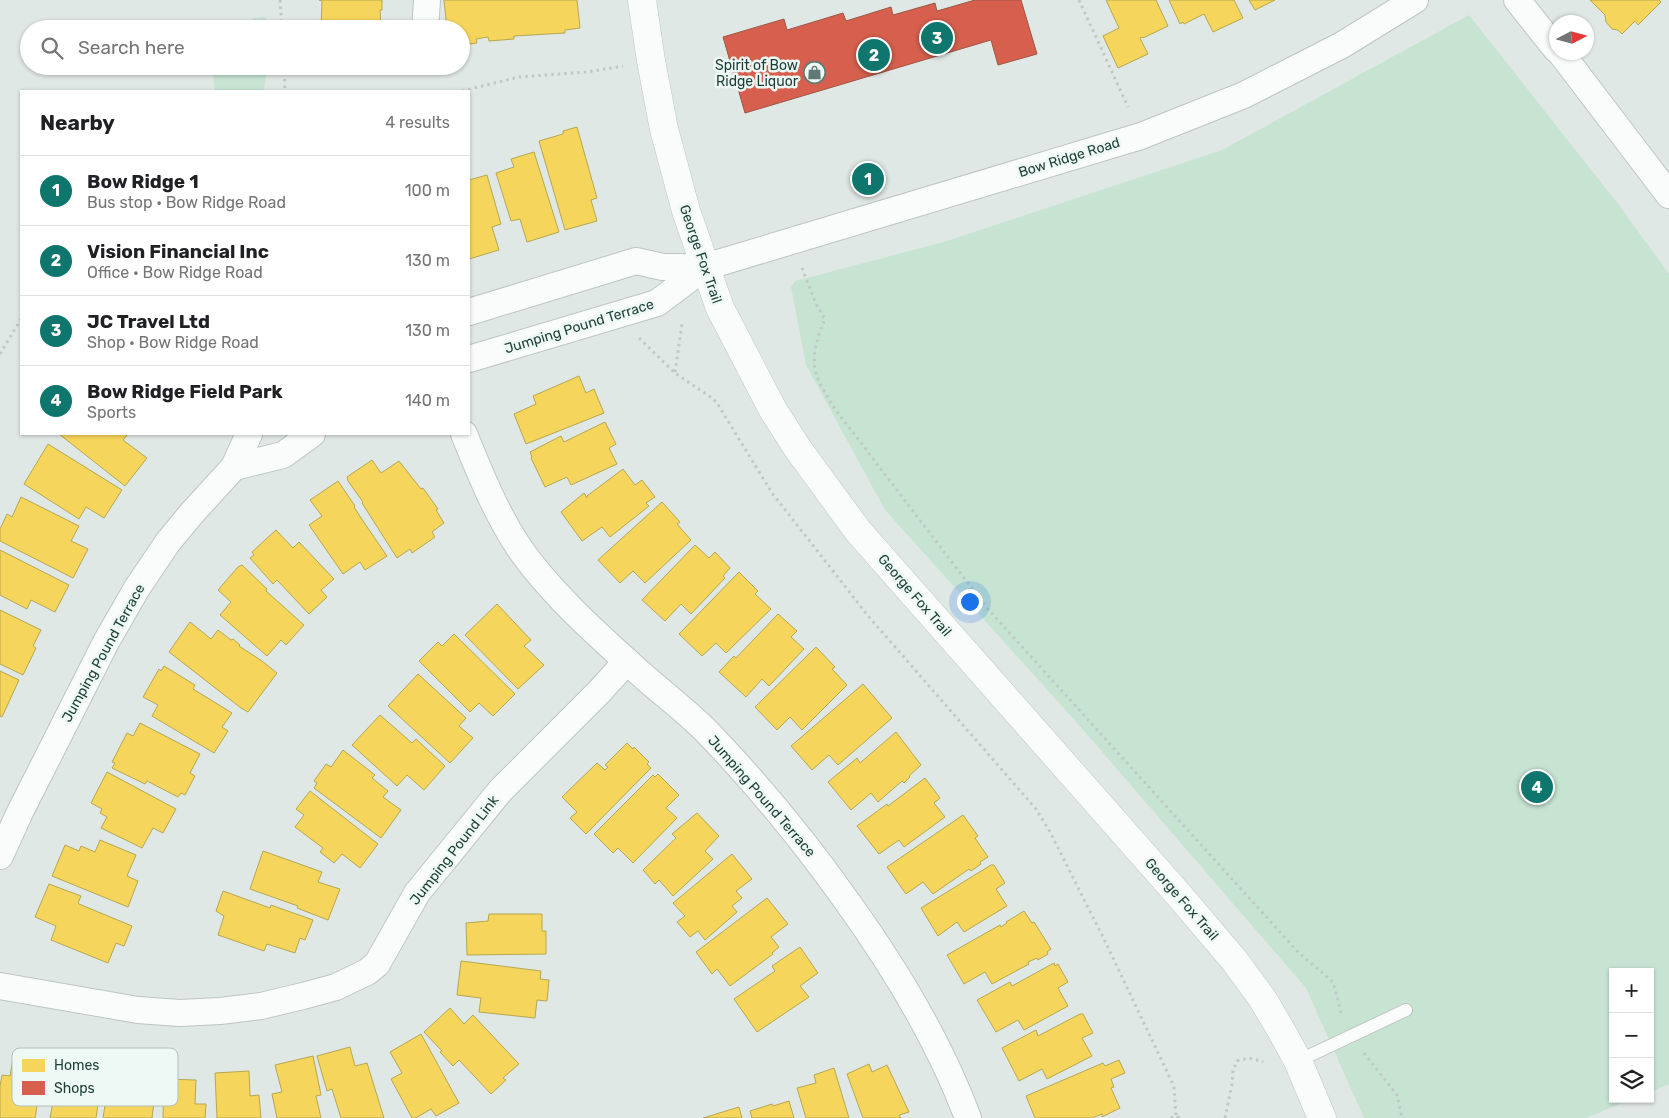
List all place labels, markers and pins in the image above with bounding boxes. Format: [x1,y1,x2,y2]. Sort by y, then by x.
pin: 3 [921,19,953,57]
pin: 2 [858,36,890,74]
place label: Spirit of Bow Ridge Liquor [715,57,799,90]
shop icon: Spirit of Bow Ridge Liquor [802,61,826,85]
pin: 1 [852,160,884,198]
pin: 4 [1521,768,1553,806]

